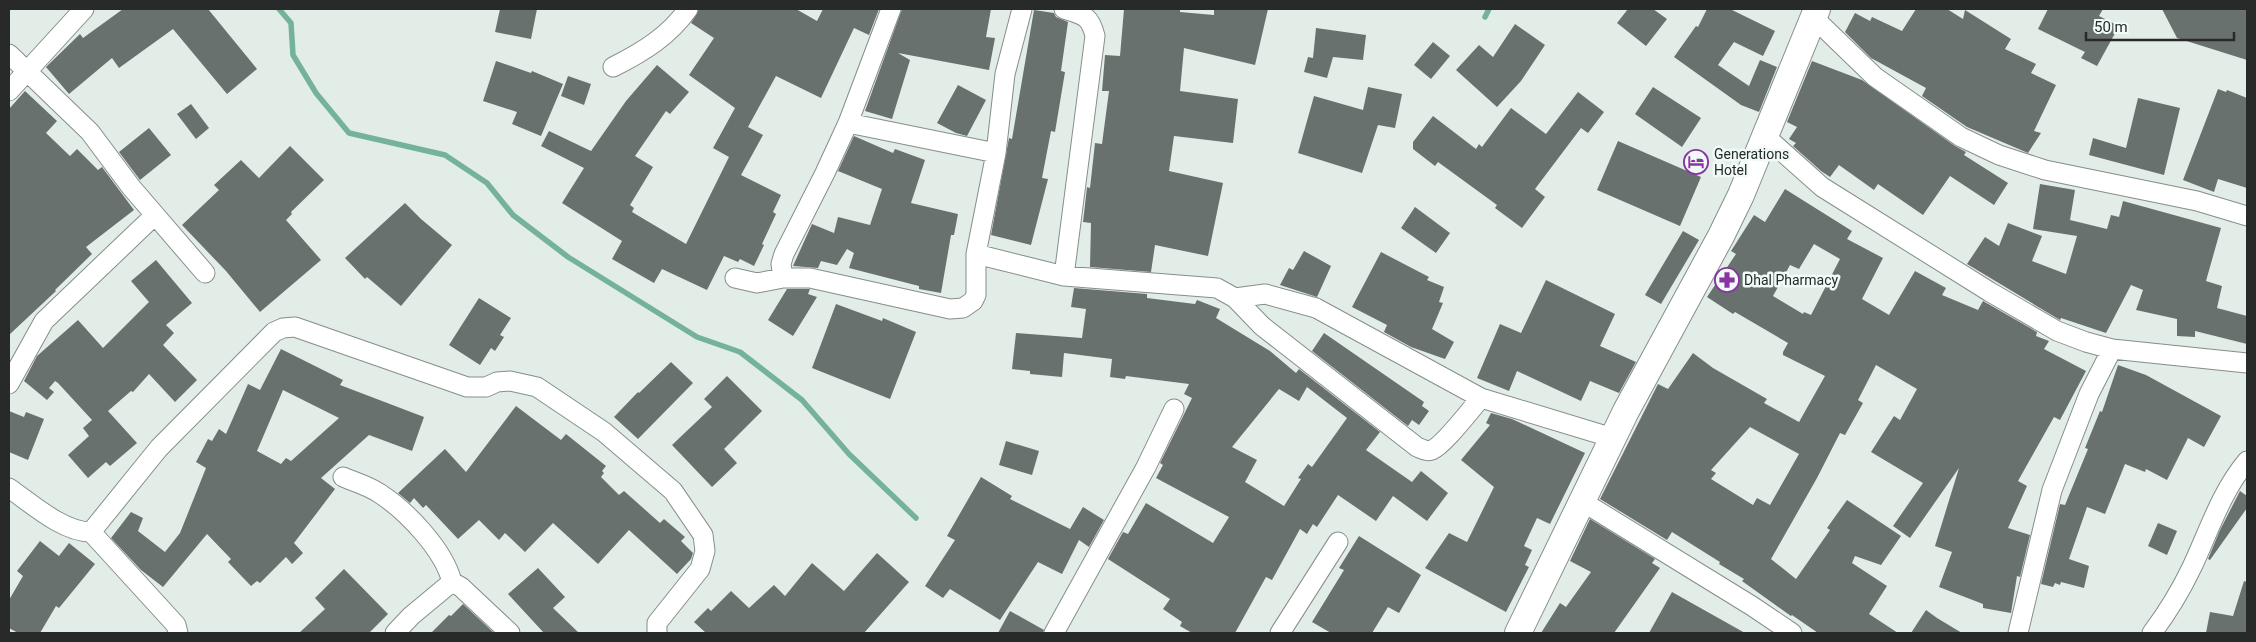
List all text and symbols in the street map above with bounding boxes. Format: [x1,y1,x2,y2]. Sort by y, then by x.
scale bar [2086,10,2234,42]
text: 50 m [2094,18,2128,36]
place label: Generations Hotel [1714,146,1789,178]
hotel icon: Generations Hotel [1683,149,1709,175]
pharmacy icon: Dhal Pharmacy [1714,267,1740,293]
place label: Dhal Pharmacy [1744,272,1839,288]

